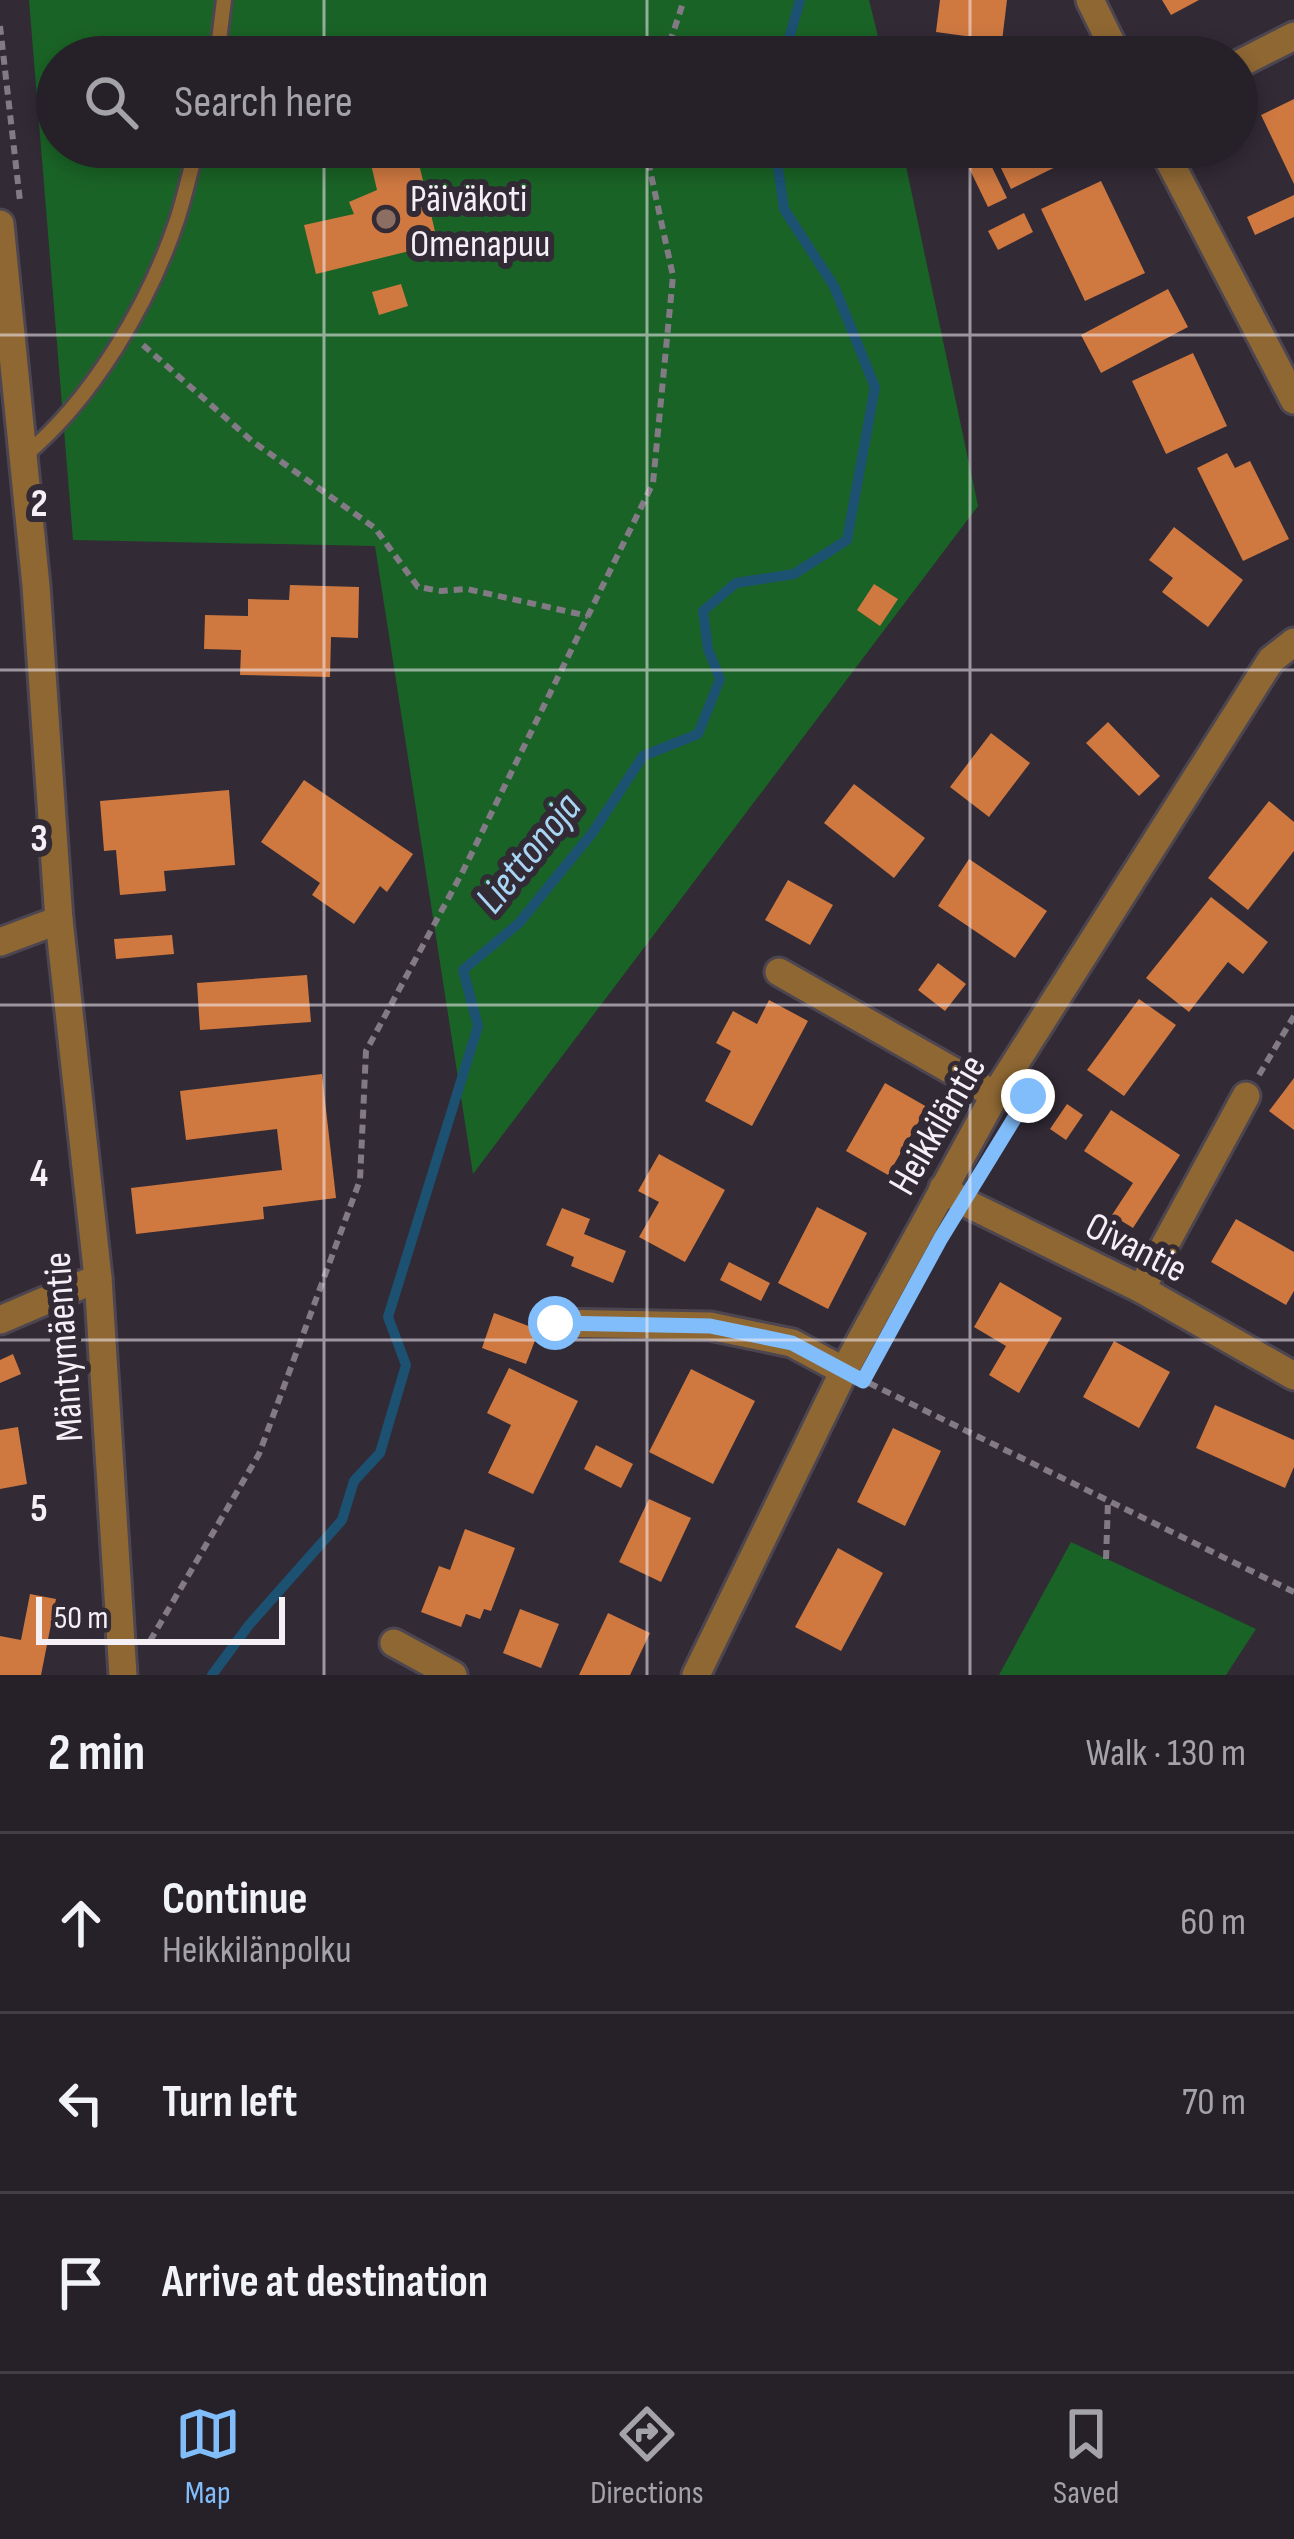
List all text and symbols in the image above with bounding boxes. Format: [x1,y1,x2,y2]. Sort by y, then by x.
search box [36,36,1258,168]
icon: search [78,69,144,135]
text: Search here [174,75,353,130]
place label: Päiväkoti Omenapuu [410,176,550,268]
marker: Päiväkoti Omenapuu [373,206,399,232]
text: 2 [30,481,48,528]
water label: Liettonoja [465,783,593,924]
text: 3 [30,816,48,863]
street label: Heikkiläntie [879,1047,997,1204]
route end [1001,1069,1055,1123]
text: 4 [30,1151,48,1198]
street label: Oivantie [1077,1203,1195,1294]
street label: Mäntymäentie [34,1251,95,1443]
route start [528,1296,582,1350]
text: 5 [30,1486,48,1533]
scale bar [36,1591,285,1644]
text: 50 m [54,1598,108,1638]
text: 2 min [48,1723,145,1784]
text: Walk · 130 m [1086,1730,1246,1777]
text: Continue [162,1872,308,1927]
icon: ahead [48,1890,114,1956]
text: 60 m [1180,1899,1246,1946]
text: Heikkilänpolku [162,1927,352,1974]
icon: left [48,2070,114,2136]
text: Turn left [162,2075,297,2130]
text: 70 m [1182,2079,1246,2126]
icon: arrive [48,2250,114,2316]
text: Arrive at destination [162,2255,488,2310]
tab: Map [175,2401,241,2513]
tab: Directions [590,2401,704,2513]
tab: Saved [1053,2401,1119,2513]

